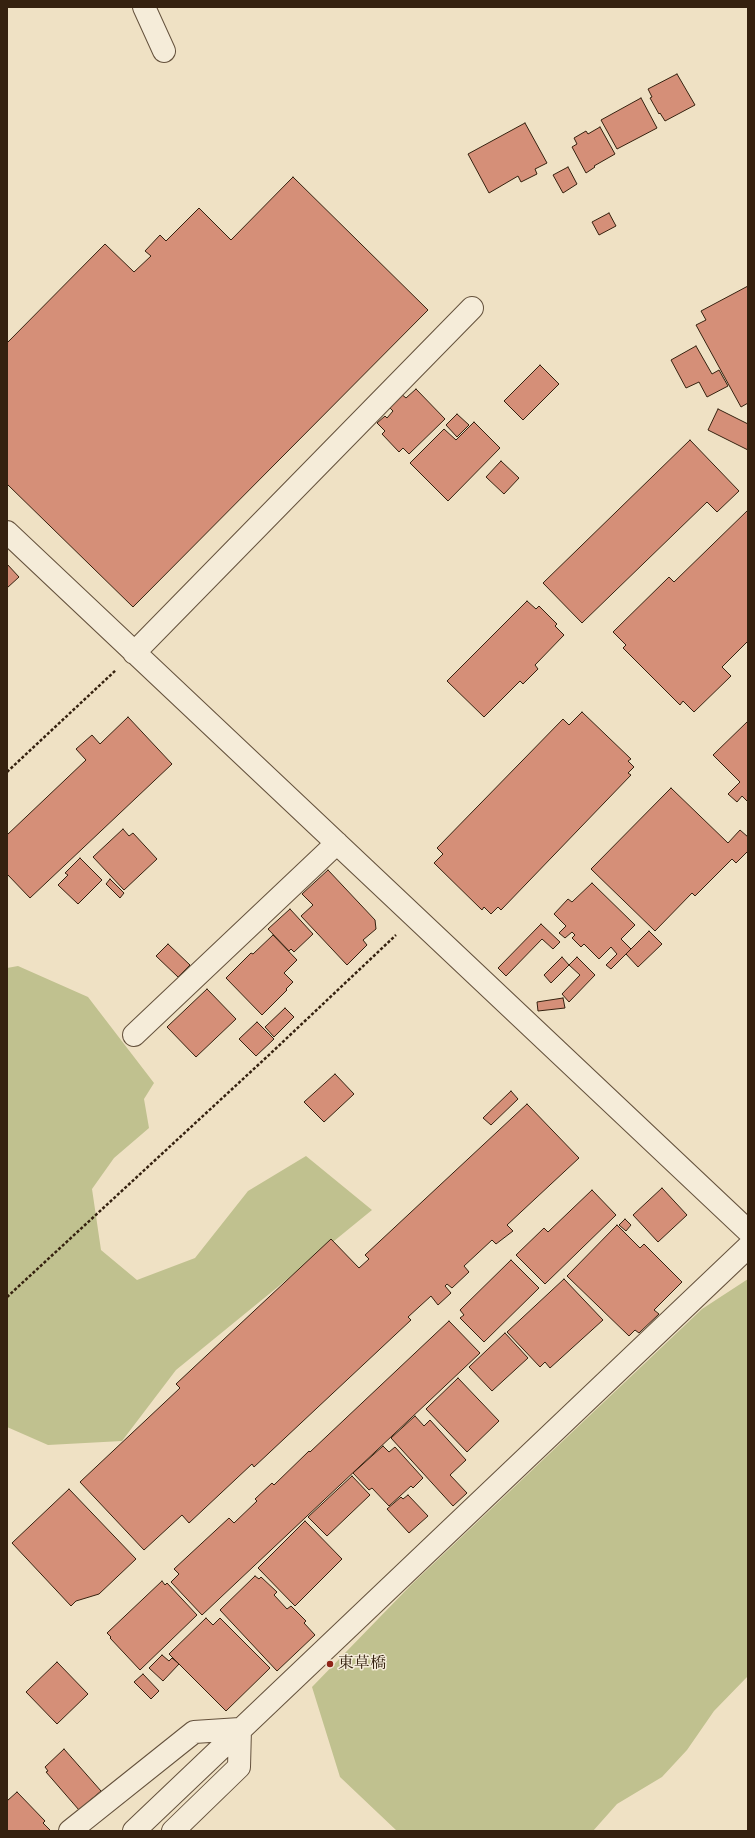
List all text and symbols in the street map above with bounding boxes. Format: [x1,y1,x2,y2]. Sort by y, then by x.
place label: 東草橋 [338,1654,386,1674]
marker: 東草橋 [325,1659,335,1669]

